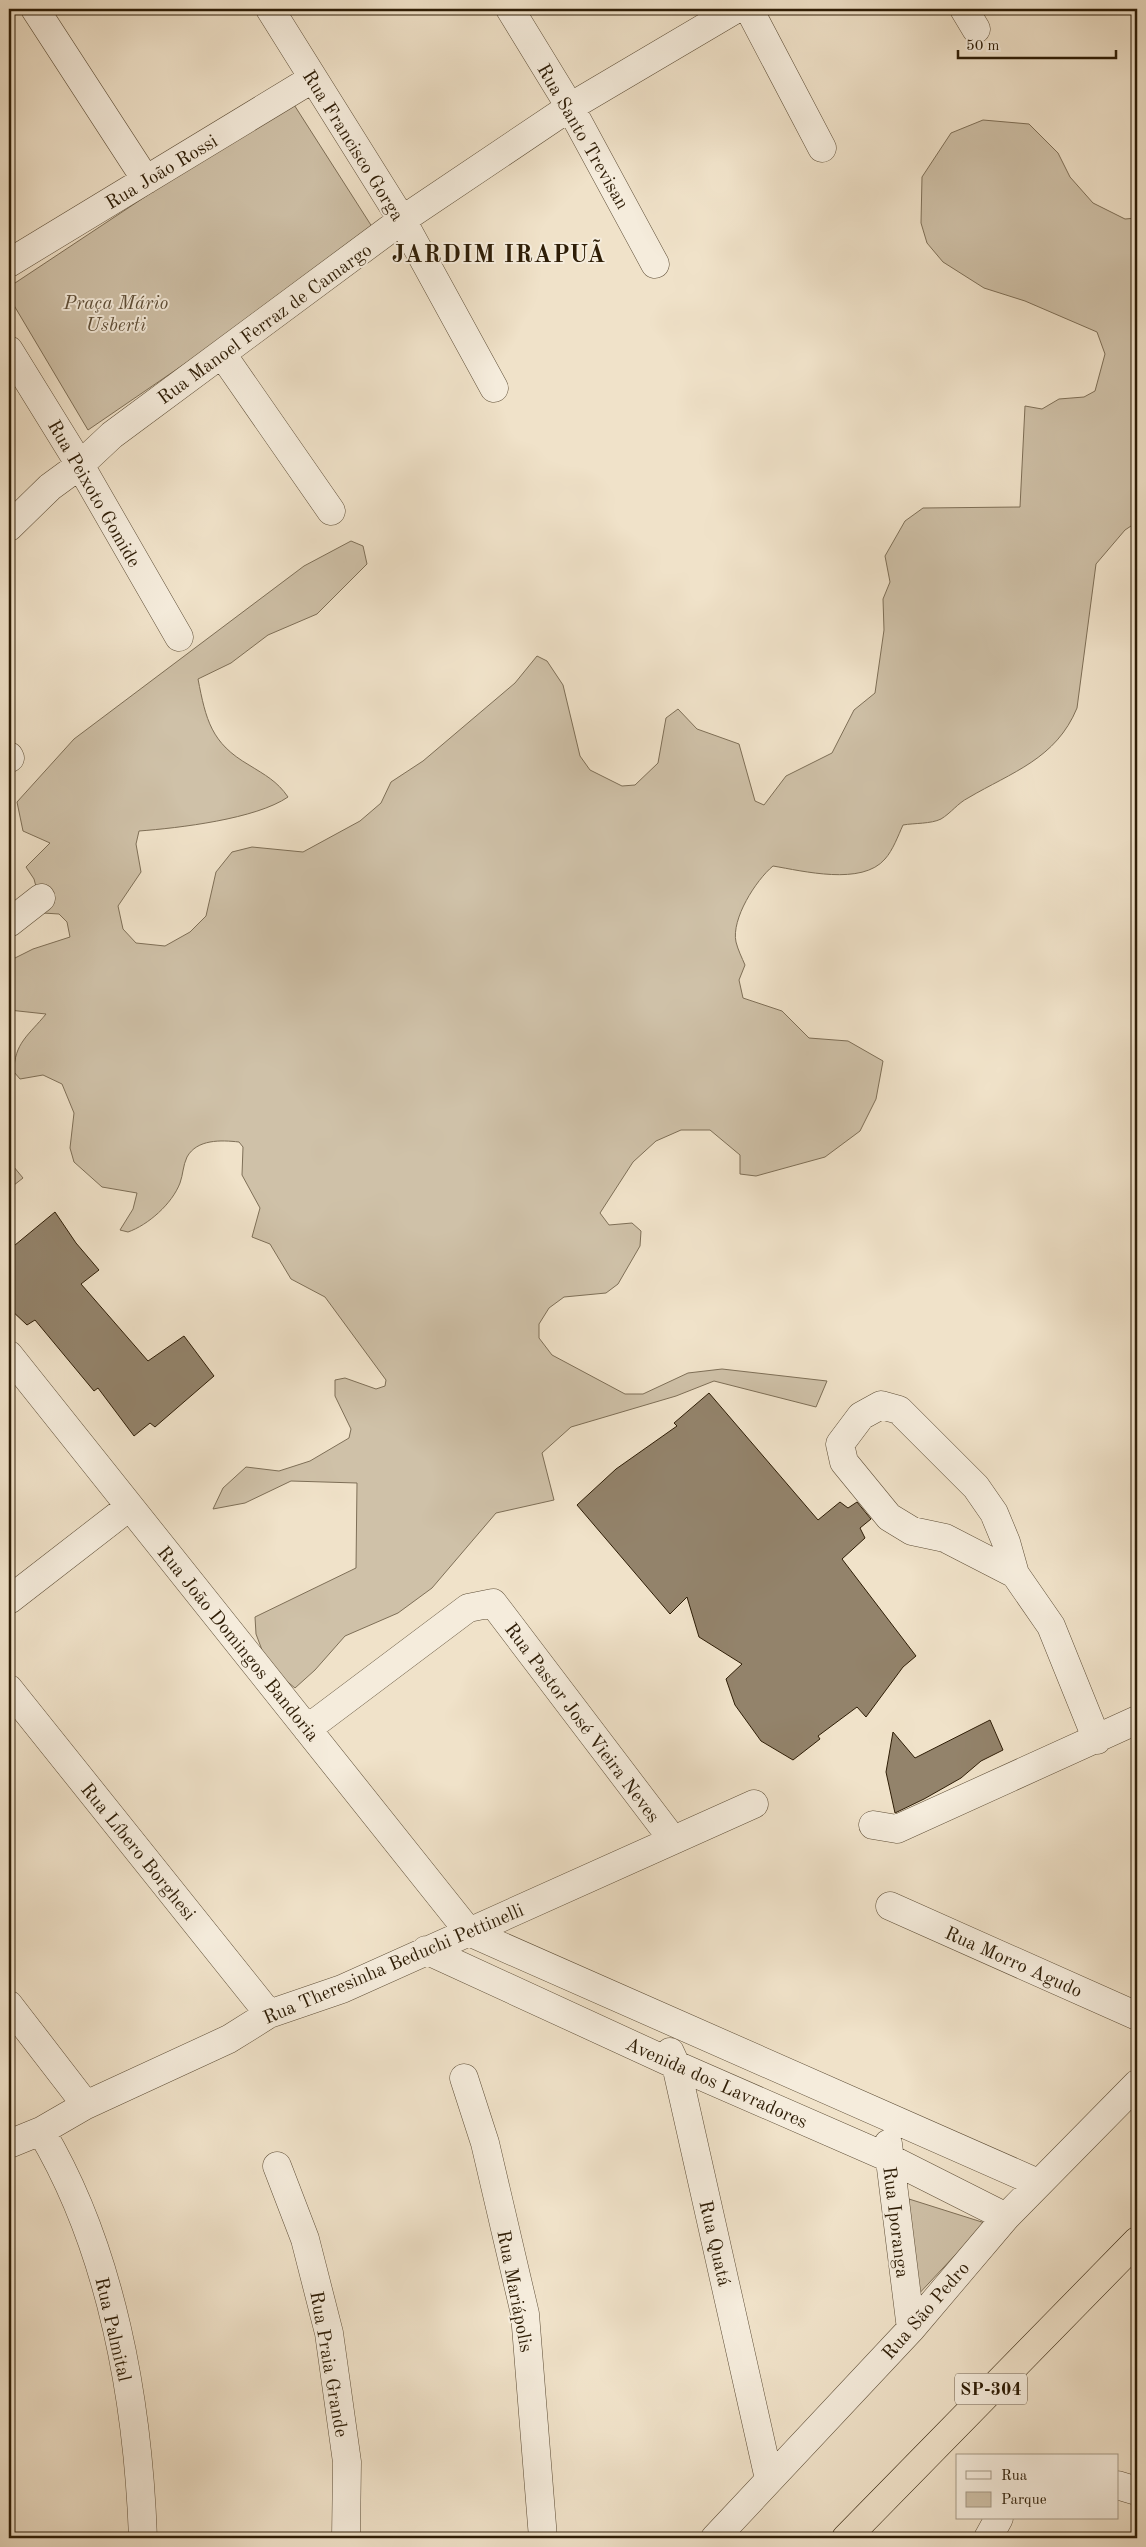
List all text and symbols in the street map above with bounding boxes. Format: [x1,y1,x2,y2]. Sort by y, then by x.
scale bar [958,28,1116,60]
text: 50 m [966,39,1000,54]
street label: Rua Santo Trevisan [532,61,631,213]
street label: Rua Francisco Gorga [298,68,406,226]
street label: Rua João Rossi [103,132,222,214]
district label: JARDIM IRAPUÃ [392,239,606,268]
street label: Rua Manoel Ferraz de Camargo [155,241,376,409]
park label: Praça Mário Usberti [63,295,169,336]
street label: Rua Peixoto Gomide [43,417,143,571]
street label: Rua João Domingos Bandoria [153,1544,322,1746]
street label: Rua Pastor José Vieira Neves [500,1620,662,1827]
street label: Rua Líbero Borghesi [76,1780,198,1925]
street label: Rua Theresinha Beduchi Pettinelli [261,1902,527,2029]
street label: Rua Morro Agudo [941,1924,1085,2002]
street label: Avenida dos Lavradores [622,2036,810,2133]
street label: Rua Iporanga [878,2165,911,2280]
street label: Rua Quatá [694,2199,733,2289]
street label: Rua Mariápolis [492,2229,535,2354]
street label: Rua São Pedro [880,2259,974,2364]
street label: Rua Palmital [90,2276,133,2384]
street label: Rua Praia Grande [305,2290,350,2439]
road number: SP-304 [955,2374,1027,2404]
legend [956,2454,1118,2520]
text: Rua [1001,2469,1028,2484]
text: Parque [1001,2493,1047,2508]

